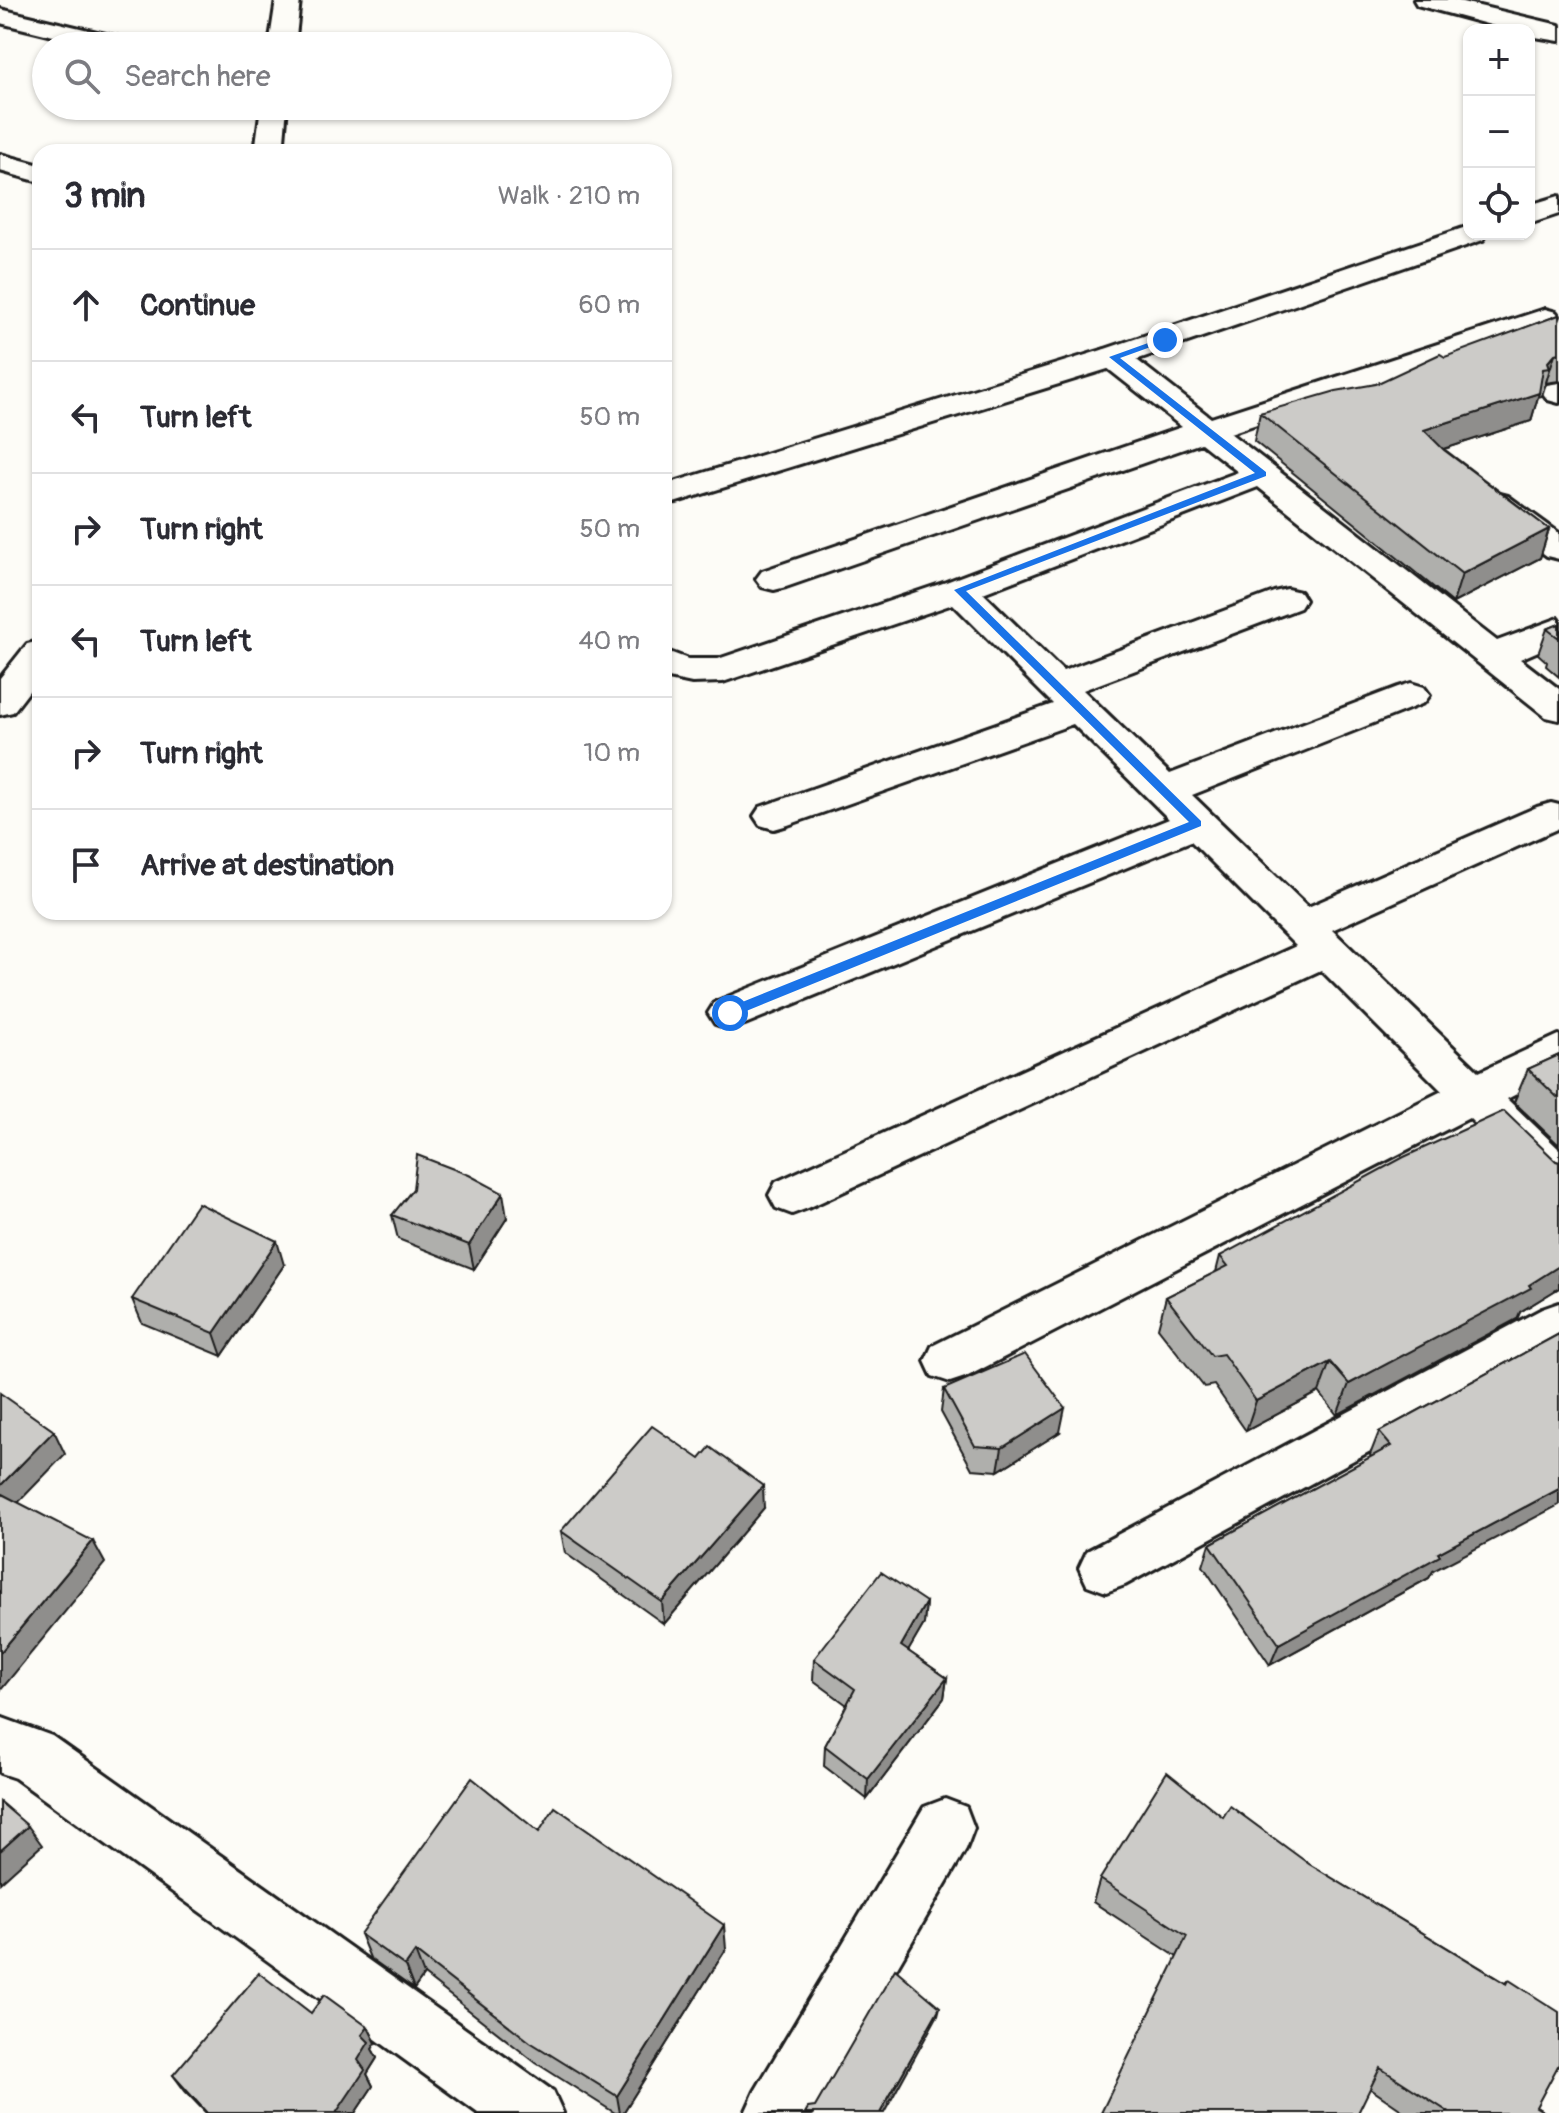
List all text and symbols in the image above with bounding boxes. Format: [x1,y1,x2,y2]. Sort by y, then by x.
map controls [1463,24,1535,240]
button: + [1463,24,1535,96]
search box [32,32,672,120]
icon: search [60,54,104,98]
text: Search here [124,58,271,95]
button: − [1463,96,1535,168]
button: locate [1463,168,1535,240]
text: 3 min [64,175,146,218]
text: Walk · 210 m [498,180,640,212]
icon: ahead [64,283,108,327]
text: Continue [140,287,255,324]
text: 60 m [578,289,640,321]
route end [1147,322,1183,358]
icon: left [64,395,108,439]
text: Turn left [140,399,251,436]
text: 50 m [579,401,640,433]
icon: right [64,507,108,551]
text: Turn right [140,511,263,548]
text: 50 m [579,513,640,545]
icon: left [64,619,108,663]
text: Turn left [140,623,251,660]
text: 40 m [578,625,640,657]
icon: right [64,731,108,775]
text: Turn right [140,735,263,772]
text: 10 m [583,737,640,769]
icon: arrive [64,843,108,887]
text: Arrive at destination [140,847,394,884]
route start [712,995,748,1031]

